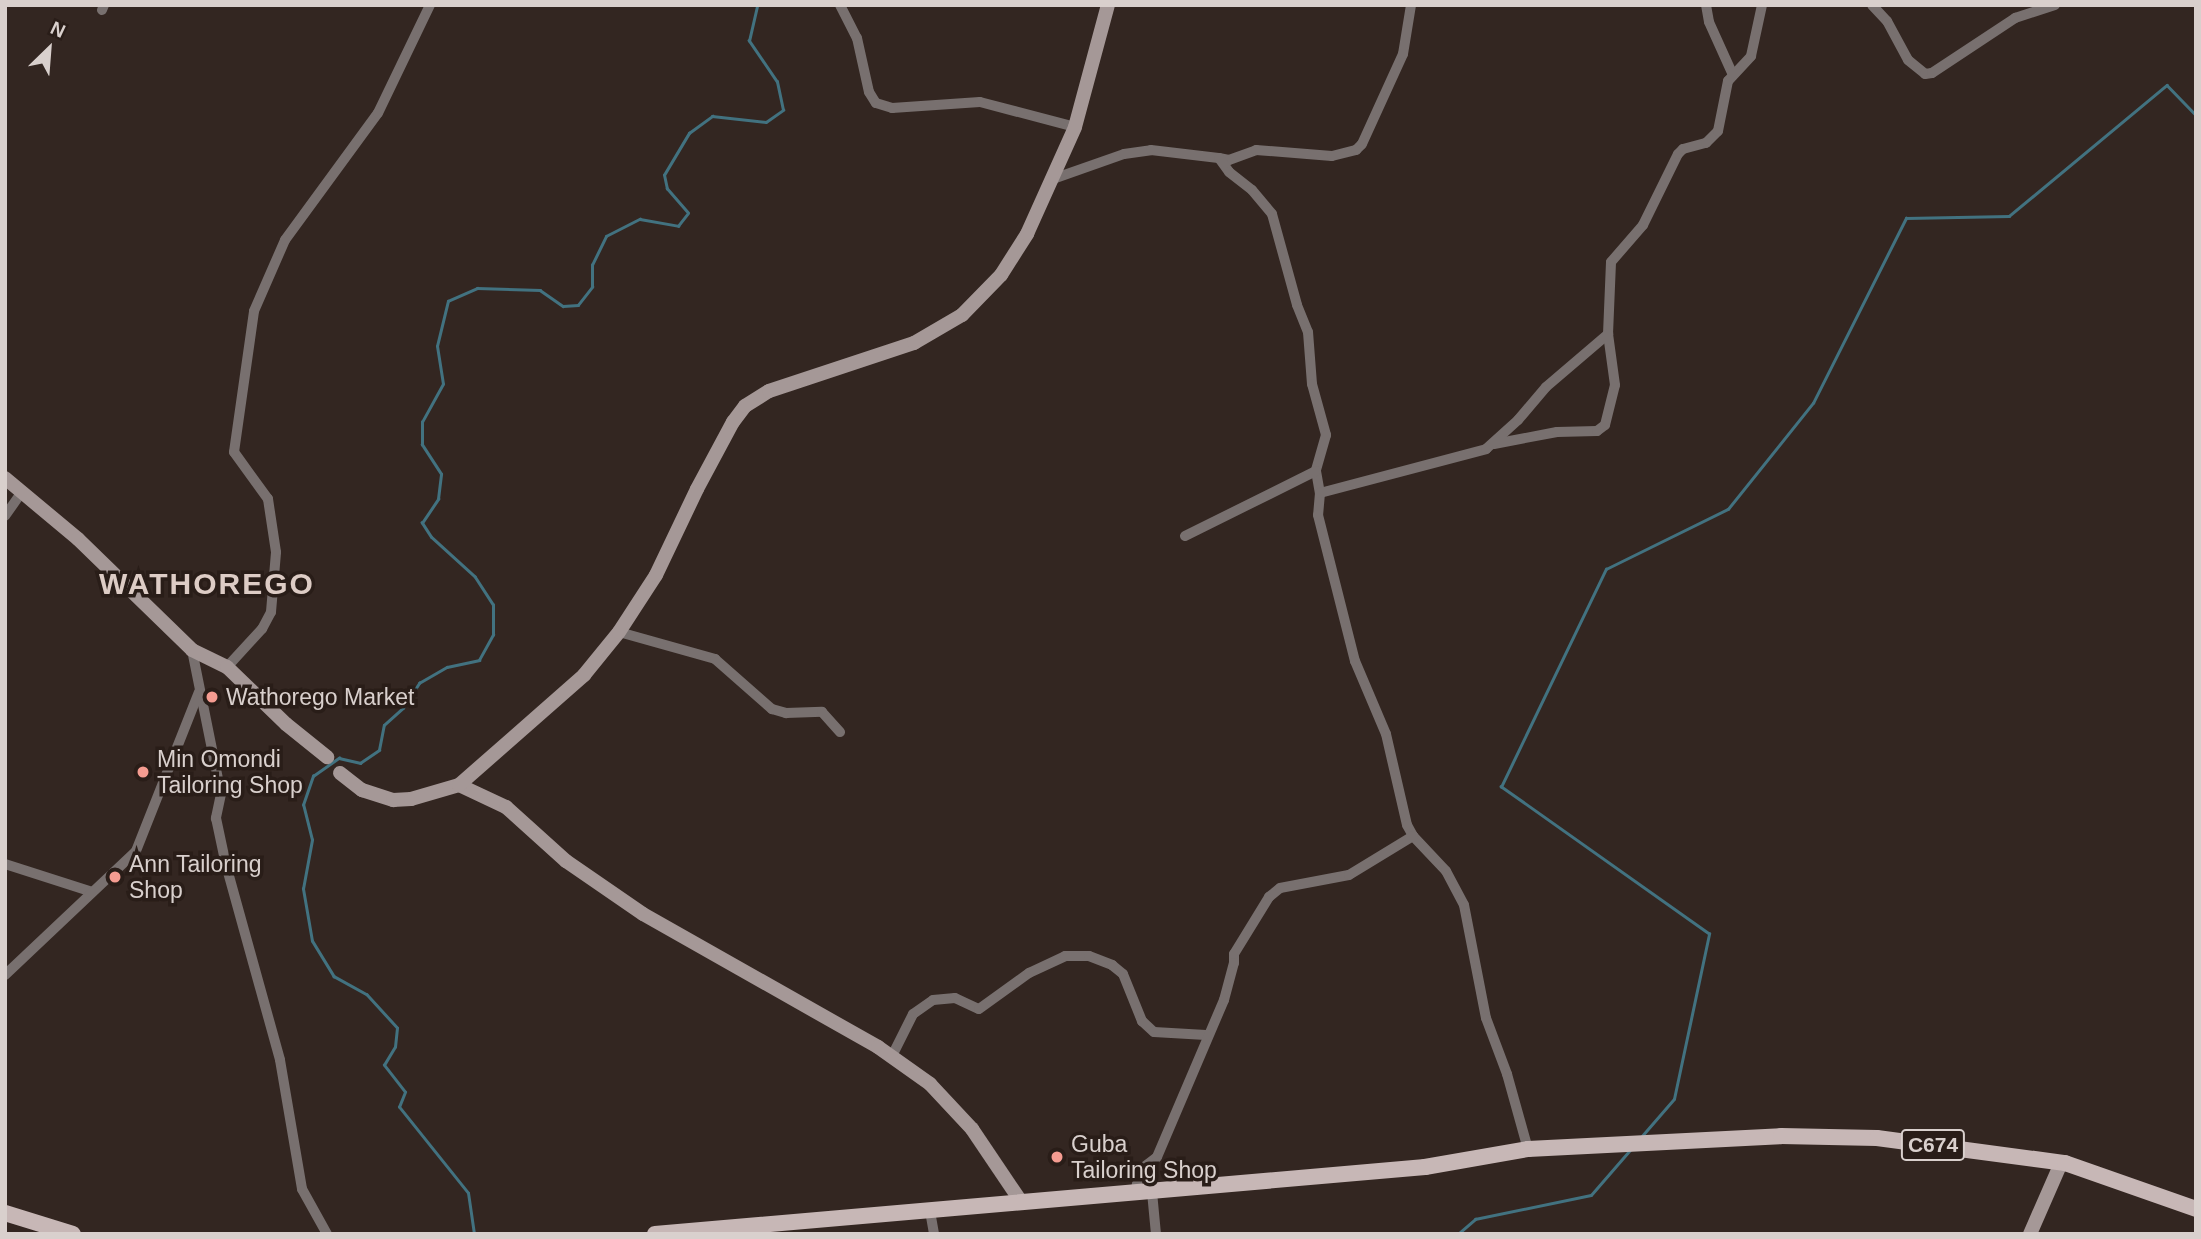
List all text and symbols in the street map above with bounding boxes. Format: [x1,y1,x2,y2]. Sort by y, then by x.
north arrow [14,14,84,84]
text: N [47,17,69,42]
district label: WATHOREGO [100,566,314,602]
place label: Wathorego Market [226,683,414,711]
marker: Wathorego Market [204,689,220,705]
place label: Min Omondi Tailoring Shop [157,745,303,799]
marker: Min Omondi Tailoring Shop [135,764,151,780]
place label: Ann Tailoring Shop [129,850,262,904]
marker: Ann Tailoring Shop [107,869,123,885]
road number: C674 [1900,1128,1966,1162]
place label: Guba Tailoring Shop [1071,1130,1217,1184]
marker: Guba Tailoring Shop [1049,1149,1065,1165]

